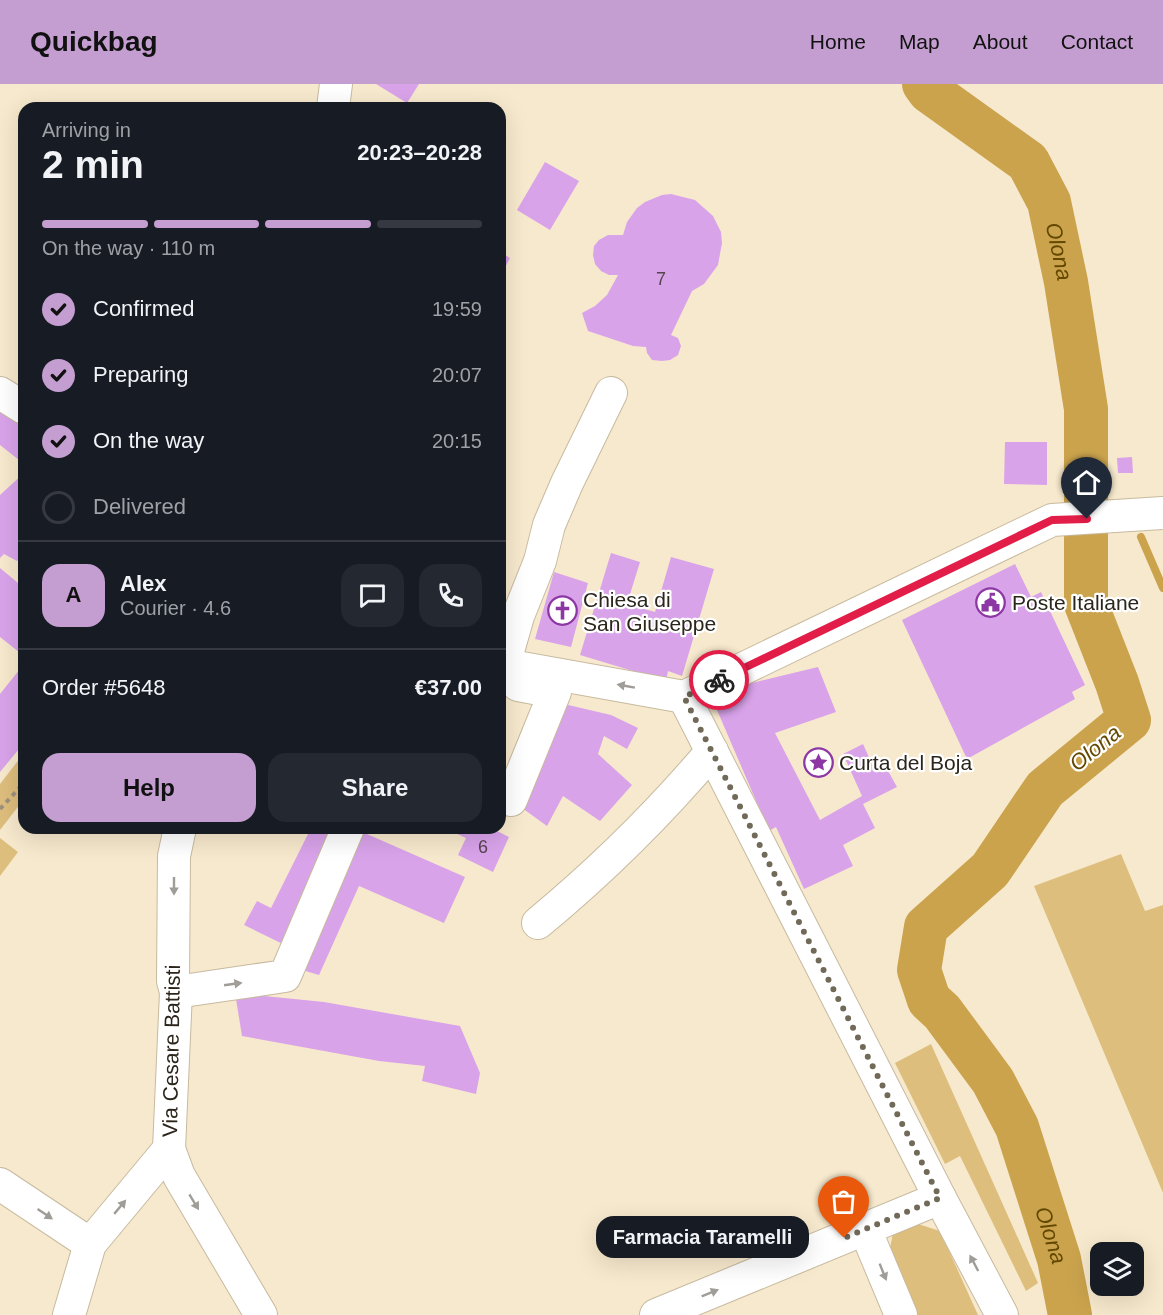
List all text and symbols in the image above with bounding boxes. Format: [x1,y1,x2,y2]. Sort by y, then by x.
text: Quickbag [30,26,158,57]
text: Home [810,30,866,53]
text: Map [899,30,940,53]
text: About [973,30,1028,53]
text: Contact [1061,30,1133,53]
text: Arriving in [42,119,131,141]
text: 20:23–20:28 [357,140,482,165]
text: 2 min [42,143,144,186]
water label: Olona [1041,220,1078,283]
text: On the way · 110 m [42,237,215,259]
house number: 7 [656,269,666,289]
icon: check [42,293,75,326]
text: Confirmed [93,296,194,321]
text: 19:59 [432,298,482,320]
icon: check [42,359,75,392]
text: Preparing [93,362,188,387]
text: 20:07 [432,364,482,386]
icon: check [42,425,75,458]
text: On the way [93,428,204,453]
text: 20:15 [432,430,482,452]
pin [1061,457,1112,519]
icon: home [1070,466,1103,499]
text: Delivered [93,494,186,519]
button: chat [341,564,404,627]
button: phone [419,564,482,627]
text: Alex [120,571,166,596]
text: A [66,582,81,607]
public building icon: Poste Italiane [975,586,1007,618]
place label: Chiesa di San Giuseppe [583,588,716,635]
place label: Poste Italiane [1012,591,1139,614]
church icon: Chiesa di San Giuseppe [546,595,578,627]
text: Courier · 4.6 [120,597,231,619]
courier [689,650,749,710]
icon: bike [703,664,736,697]
text: Order #5648 [42,675,166,700]
text: €37.00 [415,675,482,700]
one-way arrow [617,682,636,691]
water label: Olona [1064,720,1126,776]
place icon: Curta del Boja [802,746,834,778]
place label: Curta del Boja [839,751,972,774]
button: Help [42,753,256,822]
button: Share [268,753,482,822]
house number: 6 [478,837,488,857]
one-way arrow [169,876,179,895]
street label: Via Cesare Battisti [158,965,184,1137]
one-way arrow [224,979,243,988]
pin [818,1176,869,1238]
icon: bag [827,1185,860,1218]
one-way arrow [189,1194,199,1211]
one-way arrow [113,1200,126,1215]
water label: Olona [1031,1203,1072,1267]
one-way arrow [36,1208,52,1220]
callout: Farmacia Taramelli [595,1217,808,1259]
text: Farmacia Taramelli [613,1226,792,1248]
map controls [1090,1242,1144,1296]
button: layers [1090,1242,1144,1296]
one-way arrow [970,1255,979,1272]
one-way arrow [879,1263,888,1281]
one-way arrow [702,1288,720,1298]

